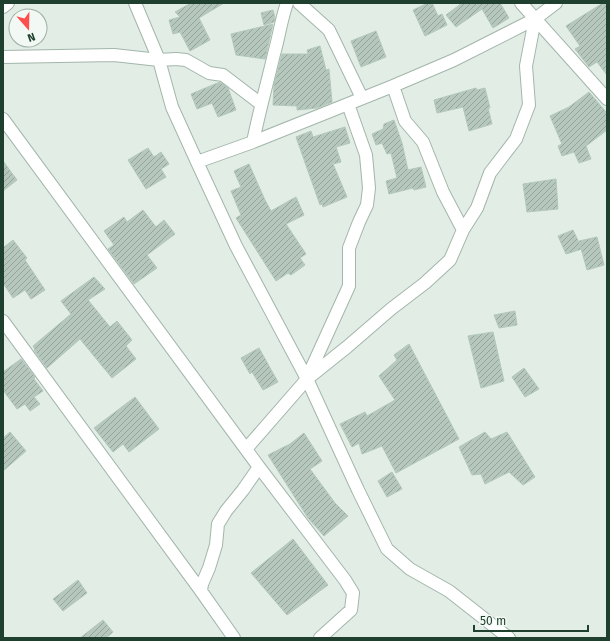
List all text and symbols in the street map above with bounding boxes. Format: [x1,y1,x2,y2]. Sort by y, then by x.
north arrow [8,8,48,48]
text: N [26,30,37,44]
scale bar [474,607,588,633]
text: 50 m [480,614,506,628]

